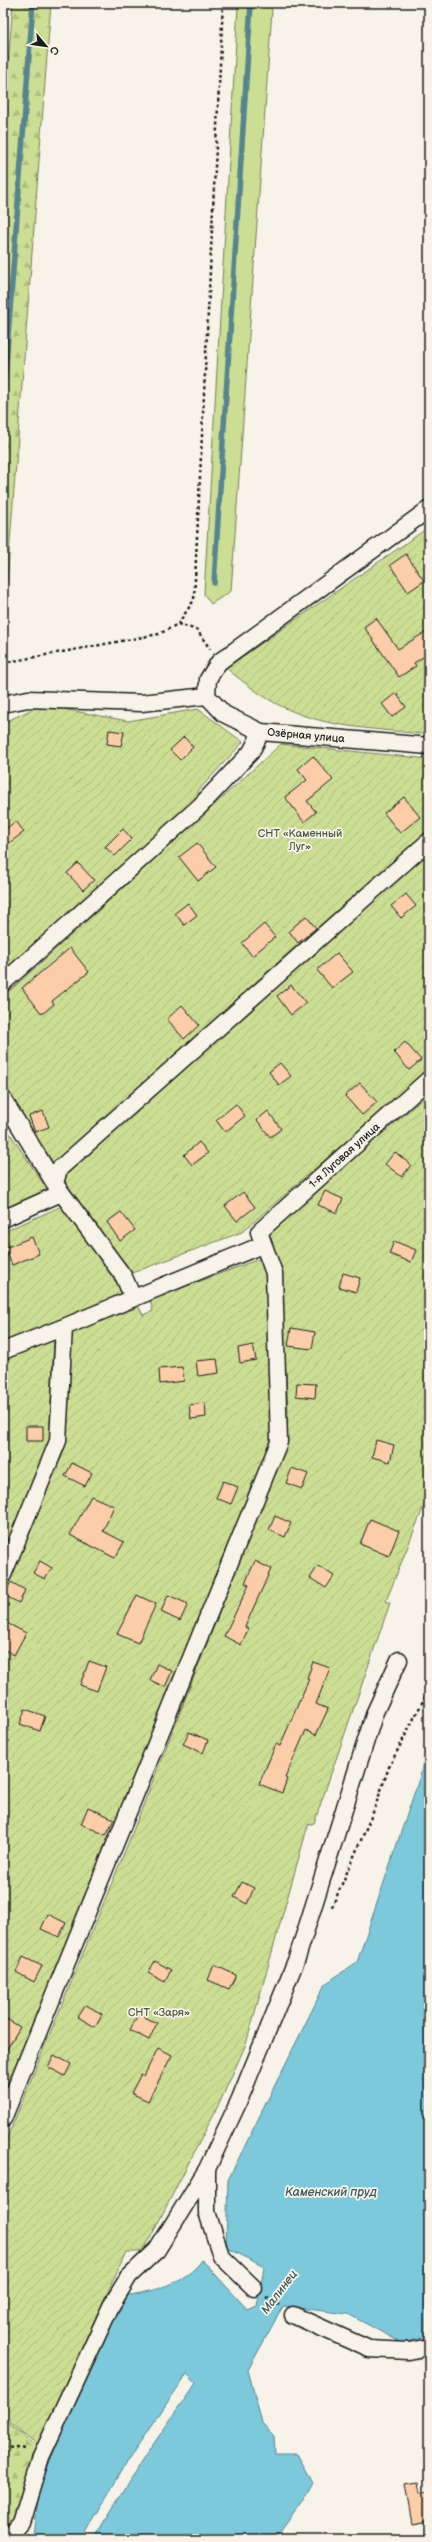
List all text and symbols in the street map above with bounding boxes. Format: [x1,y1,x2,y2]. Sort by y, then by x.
north arrow [26,26,66,66]
text: С [47,44,62,57]
street label: Озёрная улица [267,726,346,745]
park label: СНТ «Каменный Луг» [258,827,342,853]
street label: 1-я Луговая улица [306,1120,383,1191]
park label: СНТ «Заря» [128,2006,190,2019]
water label: Каменский пруд [285,2185,377,2200]
water label: Малинец [258,2267,301,2317]

